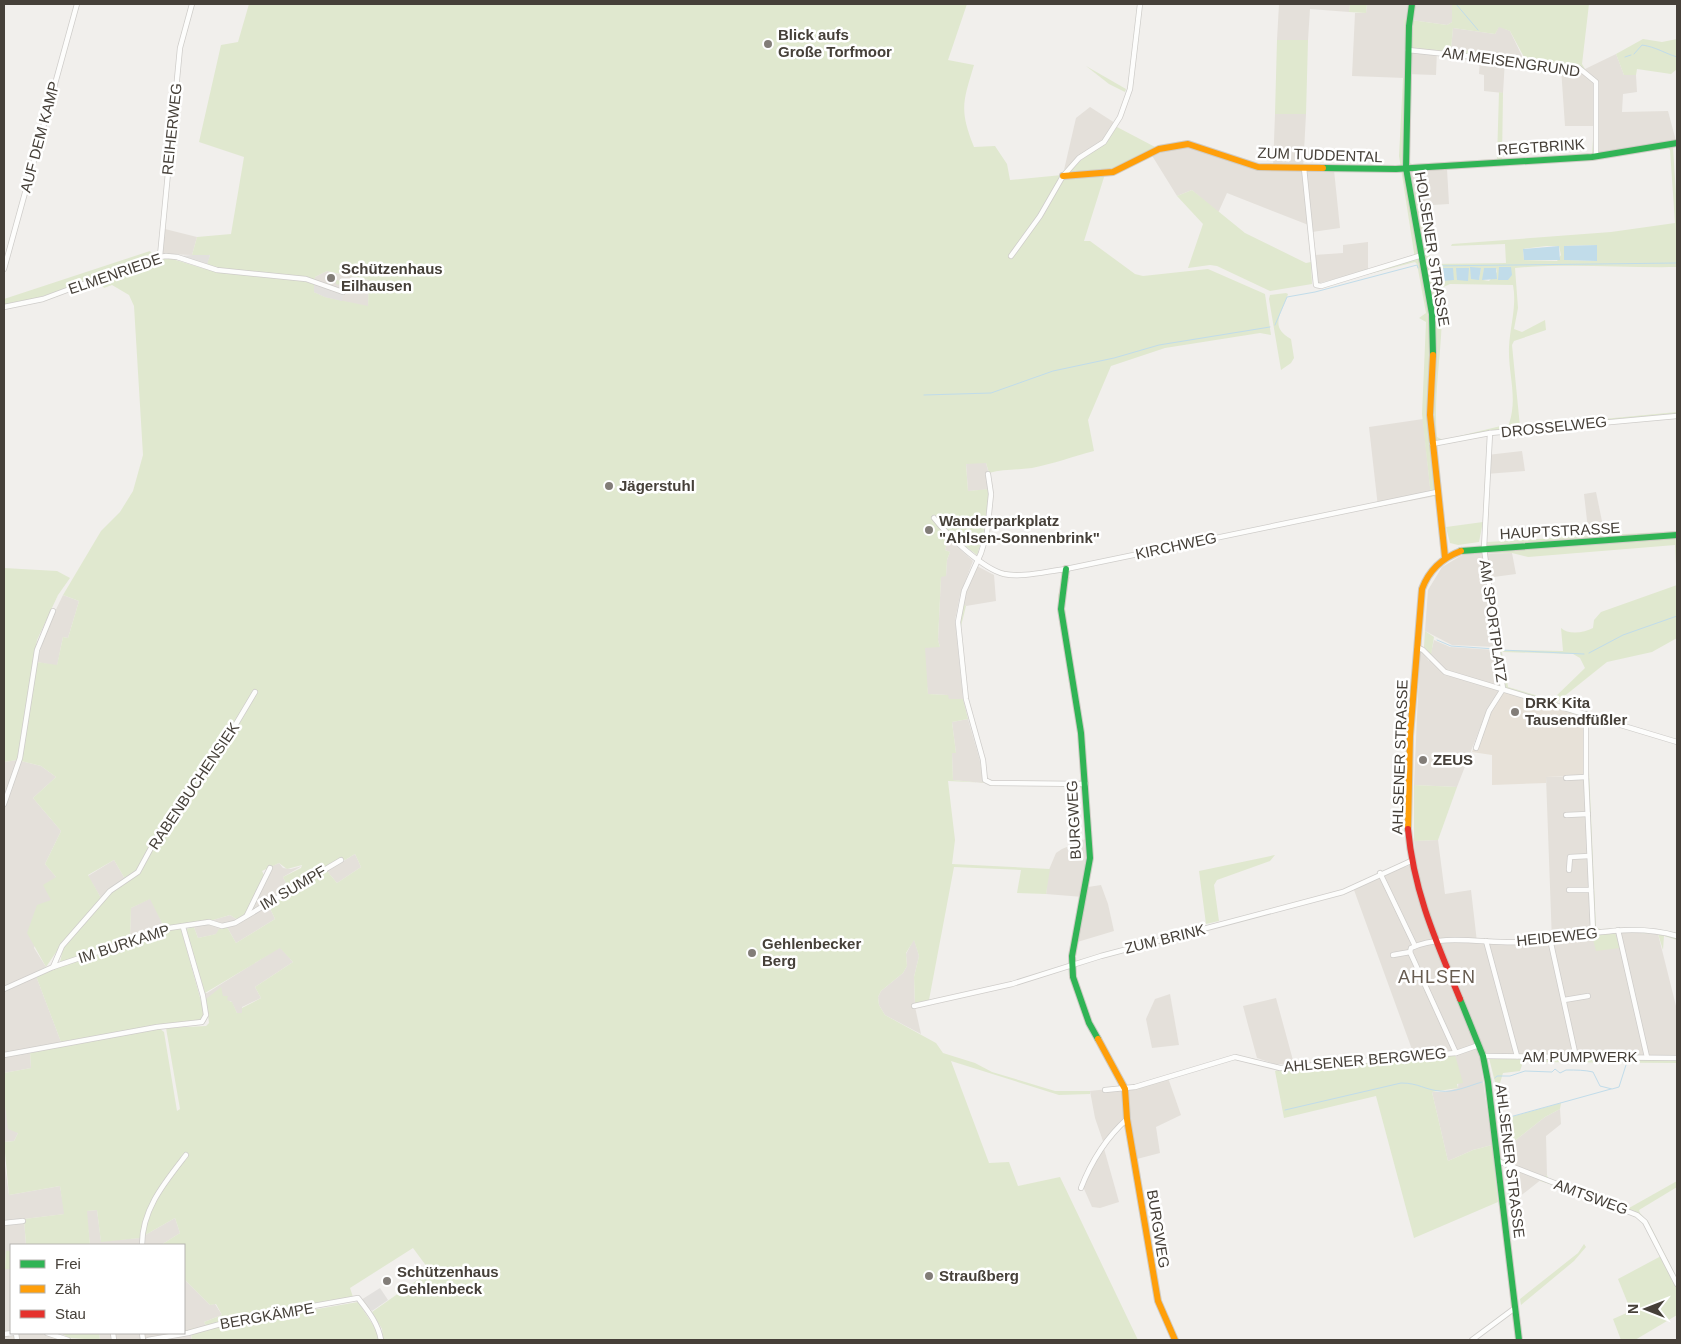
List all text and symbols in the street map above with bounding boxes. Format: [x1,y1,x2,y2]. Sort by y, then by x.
place label: Blick aufs Große Torfmoor [778,26,892,60]
marker: Blick aufs Große Torfmoor [762,38,774,50]
street label: AM MEISENGRUND [1441,43,1581,80]
street label: AUF DEM KAMP [17,80,63,194]
street label: REIHERWEG [158,82,185,176]
street label: REGTBRINK [1497,135,1585,158]
street label: ZUM TUDDENTAL [1257,144,1383,165]
street label: HOLSENER STRASSE [1412,170,1453,328]
street label: ELMENRIEDE [66,250,164,297]
place label: Schützenhaus Eilhausen [341,260,443,294]
marker: Schützenhaus Eilhausen [325,272,337,284]
street label: DROSSELWEG [1500,412,1608,441]
place label: Jägerstuhl [619,477,695,494]
marker: Jägerstuhl [603,480,615,492]
place label: Wanderparkplatz "Ahlsen-Sonnenbrink" [939,512,1100,546]
street label: HAUPTSTRASSE [1499,519,1621,542]
marker: Wanderparkplatz "Ahlsen-Sonnenbrink" [923,524,935,536]
street label: KIRCHWEG [1134,529,1218,562]
street label: AM SPORTPLATZ [1476,559,1511,683]
street label: AHLSENER STRASSE [1388,679,1411,835]
place label: DRK Kita Tausendfüßler [1525,694,1627,728]
marker: DRK Kita Tausendfüßler [1509,706,1521,718]
street label: RABENBUCHENSIEK [145,719,242,852]
place label: ZEUS [1433,751,1473,768]
marker: ZEUS [1417,754,1429,766]
street label: BURGWEG [1063,780,1084,860]
street label: IM SUMPF [257,862,329,913]
street label: ZUM BRINK [1123,920,1207,957]
street label: IM BURKAMP [76,921,172,966]
street label: HEIDEWEG [1515,924,1598,949]
place label: Gehlenbecker Berg [762,935,861,969]
marker: Gehlenbecker Berg [746,947,758,959]
district label: AHLSEN [1398,967,1476,987]
street label: AHLSENER BERGWEG [1283,1044,1447,1075]
street label: AM PUMPWERK [1522,1048,1638,1065]
street label: AHLSENER STRASSE [1493,1083,1528,1239]
street label: AMTSWEG [1552,1175,1630,1218]
street label: BURGWEG [1144,1188,1173,1269]
legend [10,1244,185,1334]
text: Frei [55,1255,81,1272]
place label: Schützenhaus Gehlenbeck [397,1263,499,1297]
place label: Straußberg [939,1267,1019,1284]
marker: Straußberg [923,1270,935,1282]
marker: Schützenhaus Gehlenbeck [381,1275,393,1287]
text: Zäh [55,1280,81,1297]
north arrow [1621,1284,1671,1334]
street label: BERGKÄMPE [219,1299,315,1332]
text: N [1625,1304,1641,1314]
text: Stau [55,1305,86,1322]

